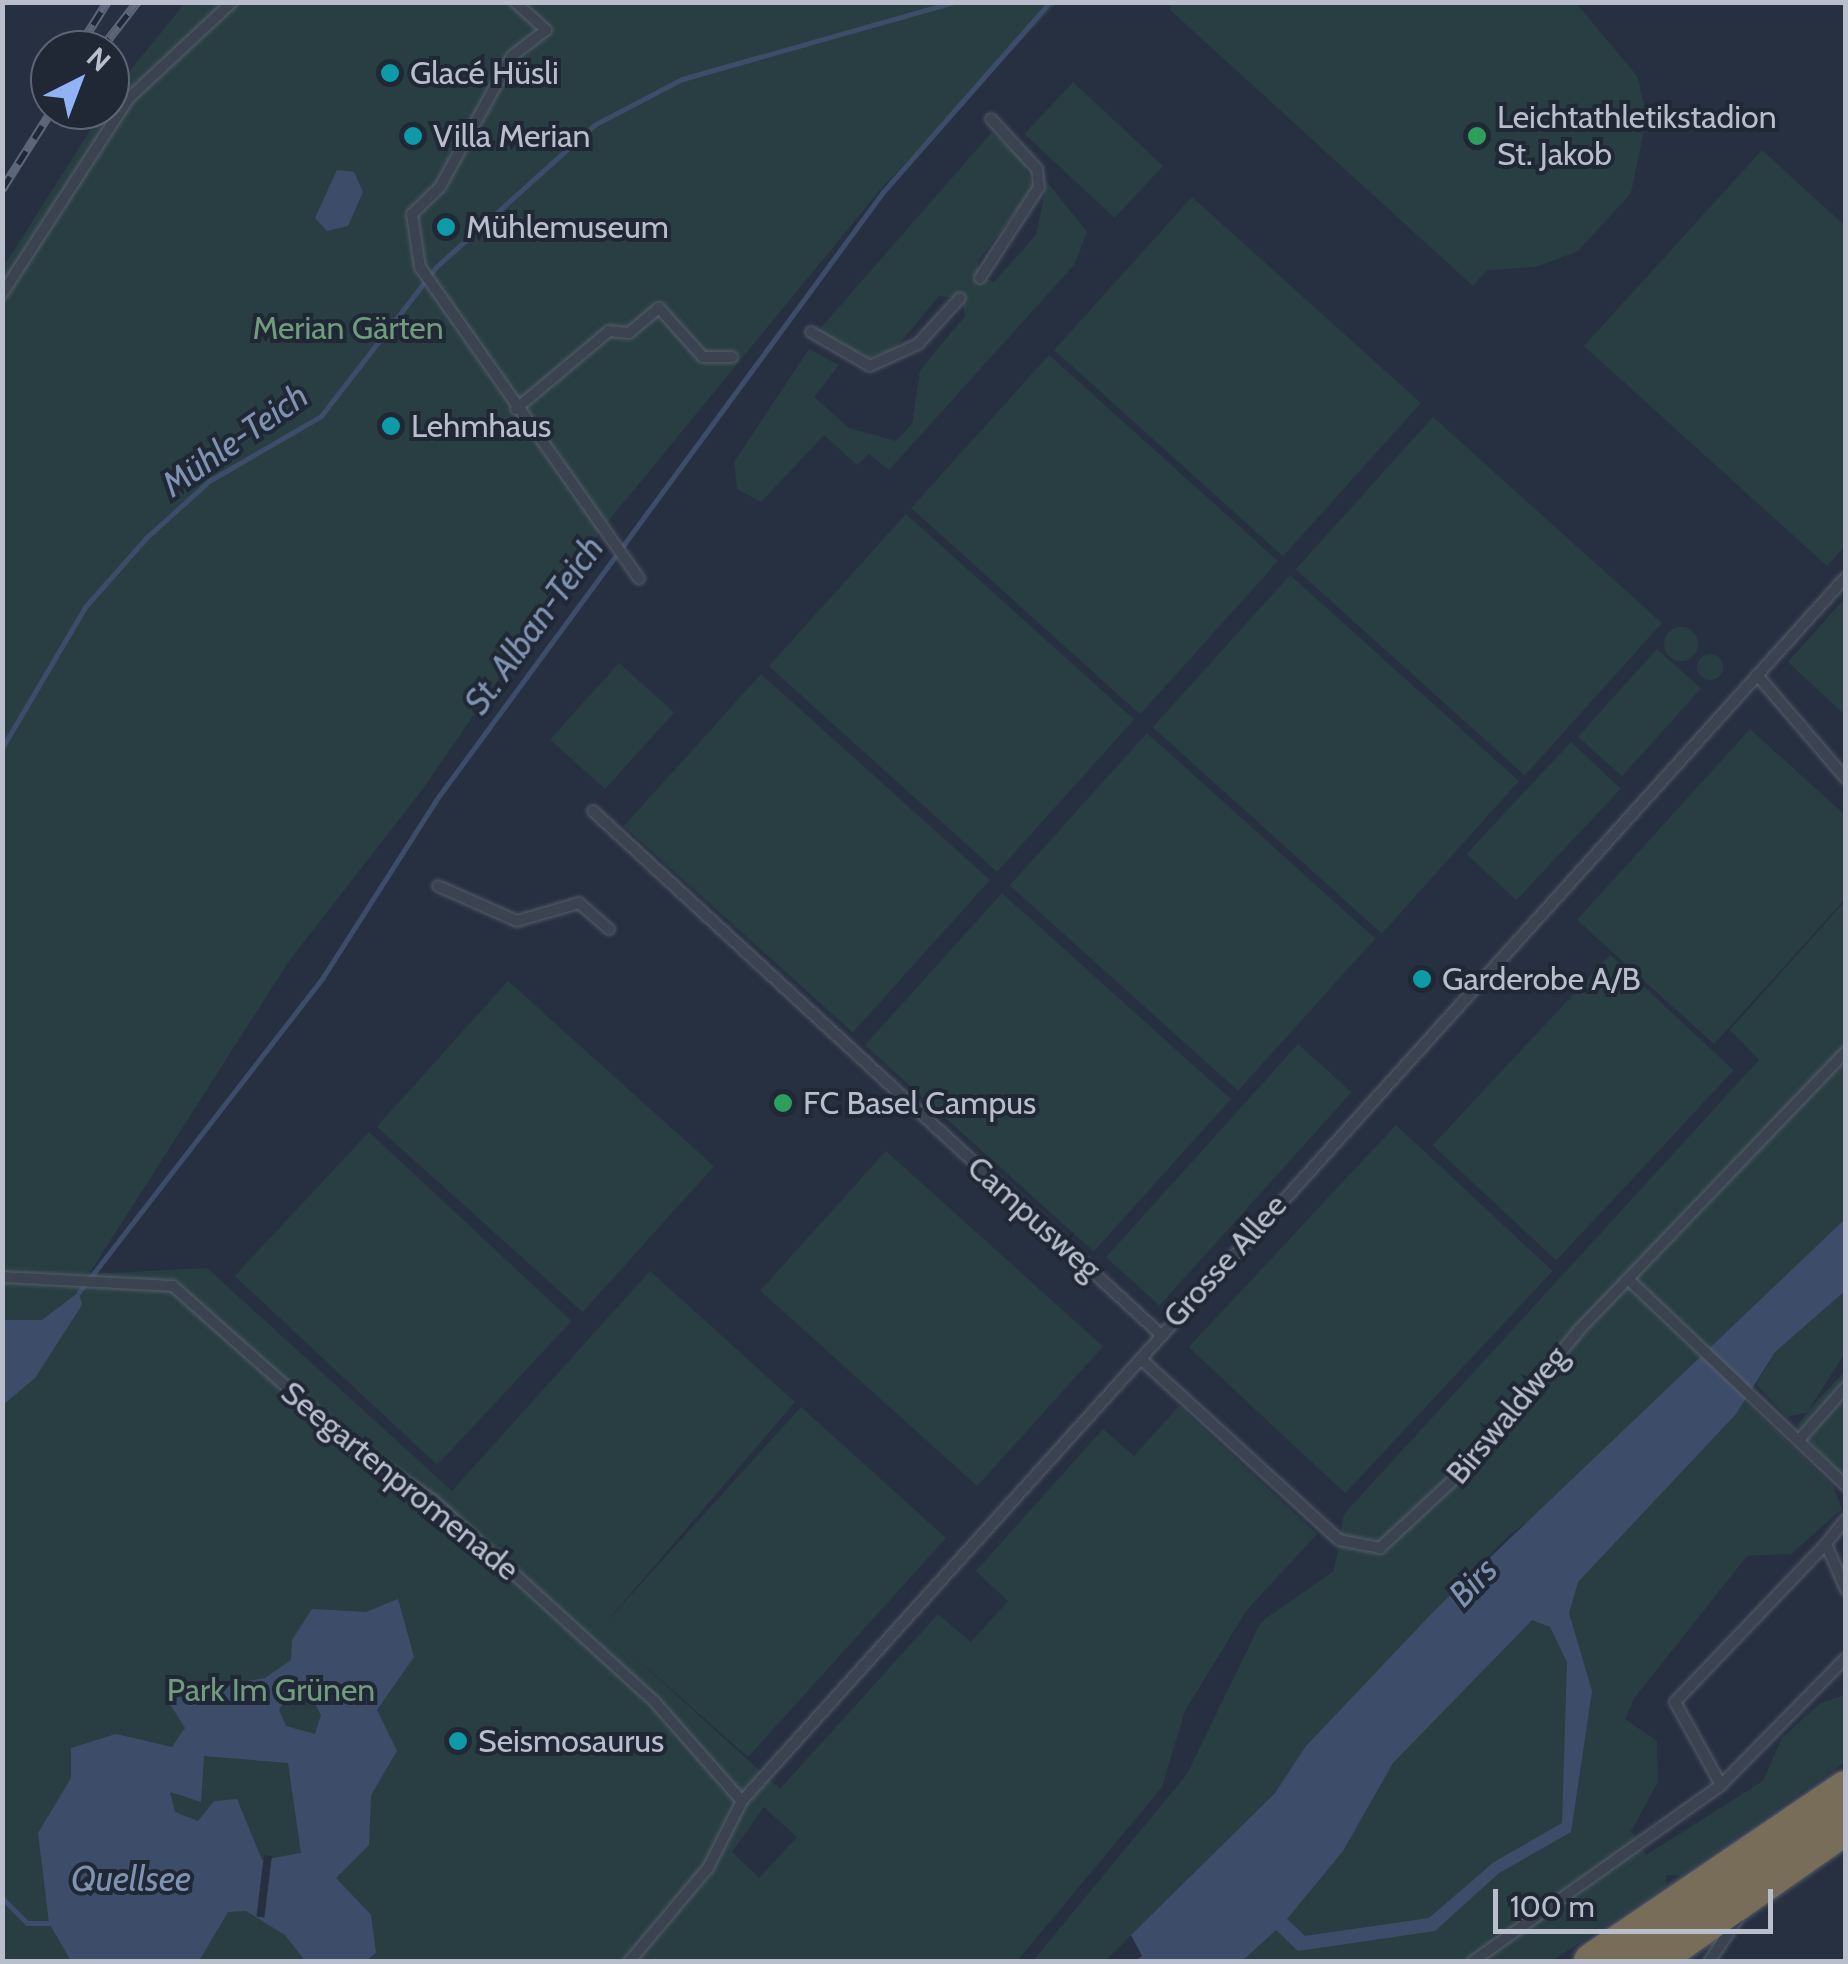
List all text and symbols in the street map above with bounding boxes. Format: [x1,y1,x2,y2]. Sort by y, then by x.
north arrow [30,30,130,130]
text: N [80,40,117,78]
place label: Glacé Hüsli [410,54,559,92]
marker: Glacé Hüsli [379,62,401,84]
place label: Leichtathletikstadion St. Jakob [1497,99,1777,174]
place label: Villa Merian [433,117,591,155]
marker: Villa Merian [402,125,424,147]
marker: Leichtathletikstadion St. Jakob [1466,125,1488,147]
place label: Mühlemuseum [466,208,669,246]
marker: Mühlemuseum [435,216,457,238]
park label: Merian Gärten [252,309,444,347]
water label: Mühle-Teich [154,375,316,505]
place label: Lehmhaus [411,407,551,445]
marker: Lehmhaus [380,415,402,437]
water label: St. Alban-Teich [456,528,612,722]
place label: Garderobe A/B [1442,960,1640,998]
marker: Garderobe A/B [1411,968,1433,990]
place label: FC Basel Campus [803,1084,1036,1122]
marker: FC Basel Campus [772,1092,794,1114]
street label: Campusweg [959,1148,1109,1288]
street label: Grosse Allee [1155,1187,1295,1335]
street label: Birswaldweg [1438,1338,1576,1492]
street label: Seegartenpromenade [273,1373,527,1589]
water label: Birs [1440,1549,1506,1615]
park label: Park Im Grünen [167,1671,375,1709]
place label: Seismosaurus [478,1722,664,1760]
marker: Seismosaurus [447,1730,469,1752]
water label: Quellsee [71,1858,191,1900]
scale bar [1498,1869,1778,1931]
text: 100 m [1510,1888,1595,1925]

